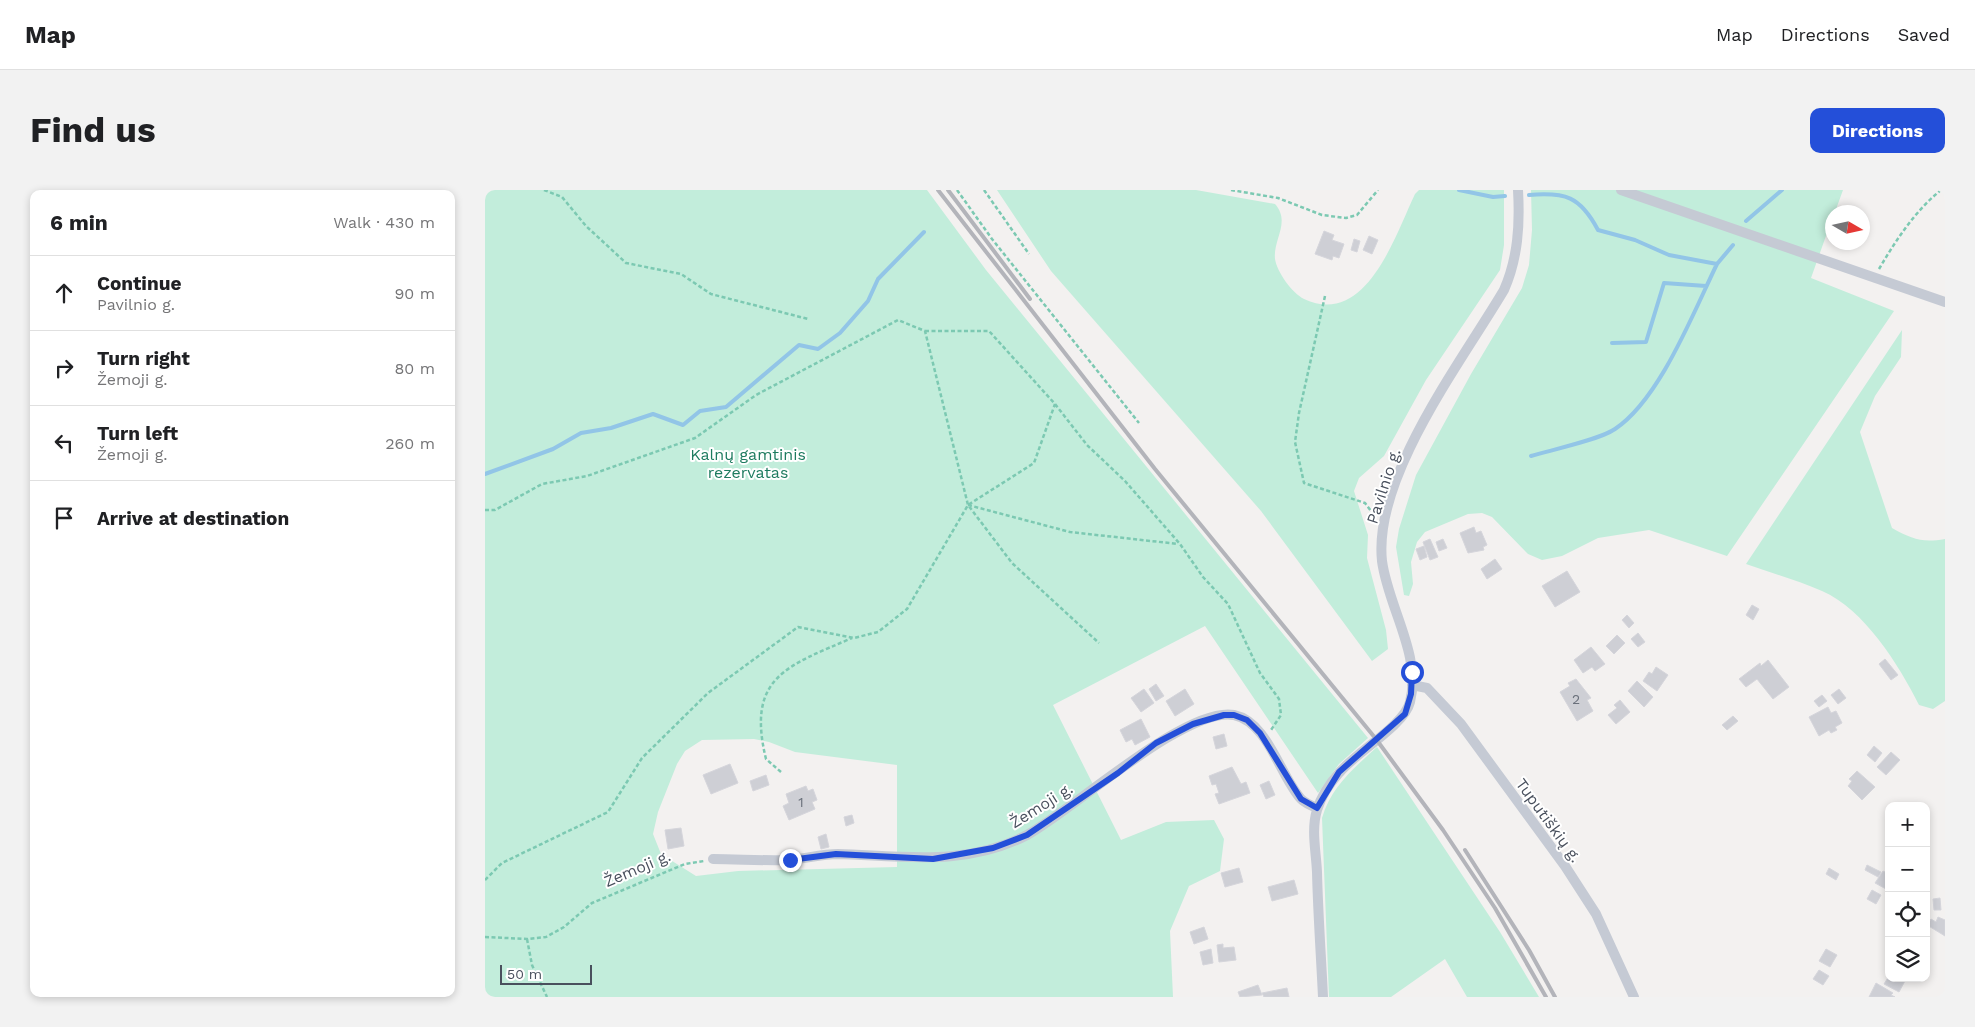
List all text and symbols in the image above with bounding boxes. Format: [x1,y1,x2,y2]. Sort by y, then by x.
text: Map [25,21,76,49]
text: Map [1716,24,1753,45]
text: Directions [1781,24,1870,45]
text: Saved [1898,24,1950,45]
button: Directions [1810,108,1945,153]
text: Find us [30,109,156,151]
north arrow [1825,205,1870,250]
text: 6 min [50,210,108,235]
text: Walk · 430 m [333,213,435,232]
text: Continue [97,272,181,295]
icon: ahead [50,279,78,307]
text: 90 m [394,284,435,303]
text: Pavilnio g. [97,295,175,314]
text: Turn right [97,347,190,370]
icon: right [50,354,78,382]
text: 80 m [394,359,435,378]
text: Žemoji g. [97,370,168,389]
text: Turn left [97,422,178,445]
icon: left [50,429,78,457]
text: 260 m [385,434,435,453]
text: Žemoji g. [97,445,168,464]
park label: Kalnų gamtinis rezervatas [690,445,806,482]
street label: Pavilnio g. [1362,446,1405,526]
icon: arrive [50,504,78,532]
text: Arrive at destination [97,507,289,530]
route start [1401,661,1424,684]
house number: 2 [1572,691,1580,707]
street label: Tuputiškių g. [1512,775,1585,866]
street label: Žemoji g. [1006,779,1076,832]
house number: 1 [798,794,804,810]
map controls [1885,802,1930,982]
button: + [1885,802,1930,847]
street label: Žemoji g. [601,846,673,891]
button: − [1885,847,1930,892]
route end [779,849,802,872]
button: locate [1885,892,1930,937]
button: layers [1885,937,1930,982]
scale bar [500,962,593,985]
text: 50 m [507,966,542,982]

